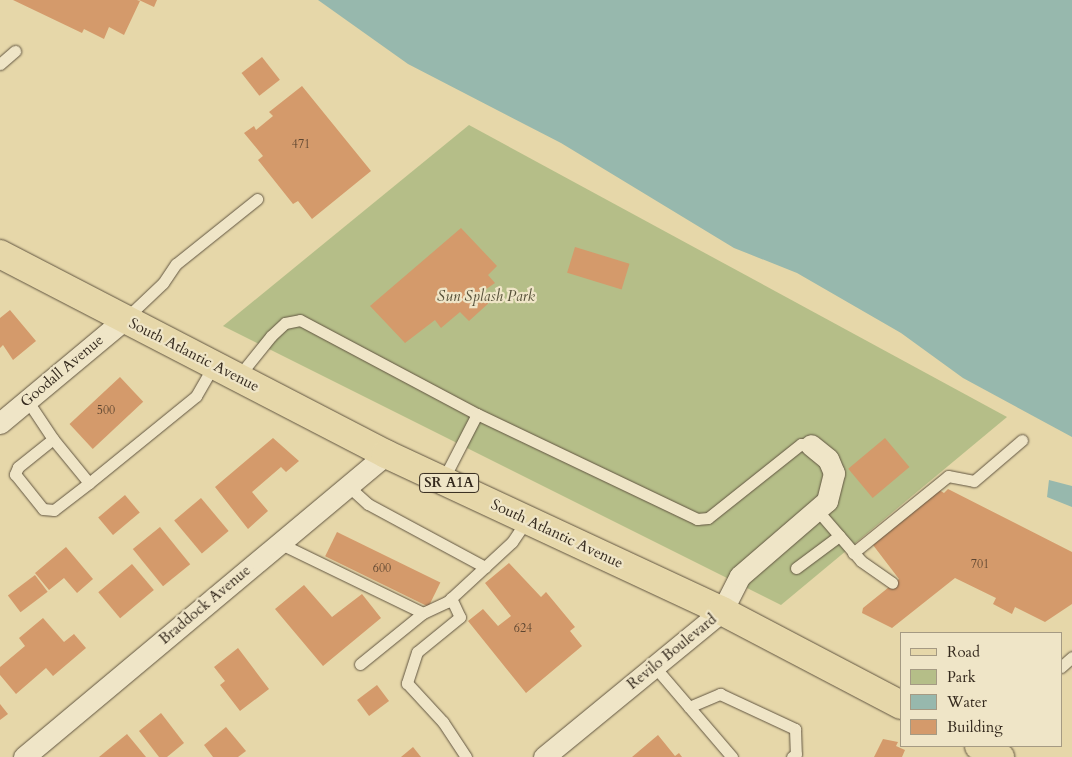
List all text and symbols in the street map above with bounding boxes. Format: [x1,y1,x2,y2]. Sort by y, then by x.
house number: 471 [292,138,310,152]
park label: Sun Splash Park [437,288,535,306]
street label: South Atlantic Avenue [126,314,262,396]
street label: Goodall Avenue [17,331,107,411]
house number: 500 [97,404,115,418]
road number: SR A1A [419,472,479,494]
street label: South Atlantic Avenue [488,496,626,572]
house number: 701 [971,558,989,572]
street label: Braddock Avenue [156,562,254,648]
house number: 600 [373,562,391,576]
street label: Revilo Boulevard [624,611,720,693]
house number: 624 [514,622,532,636]
legend [900,632,1062,747]
text: Road [947,642,980,662]
text: Park [947,667,976,687]
text: Water [947,692,987,712]
text: Building [947,717,1003,737]

